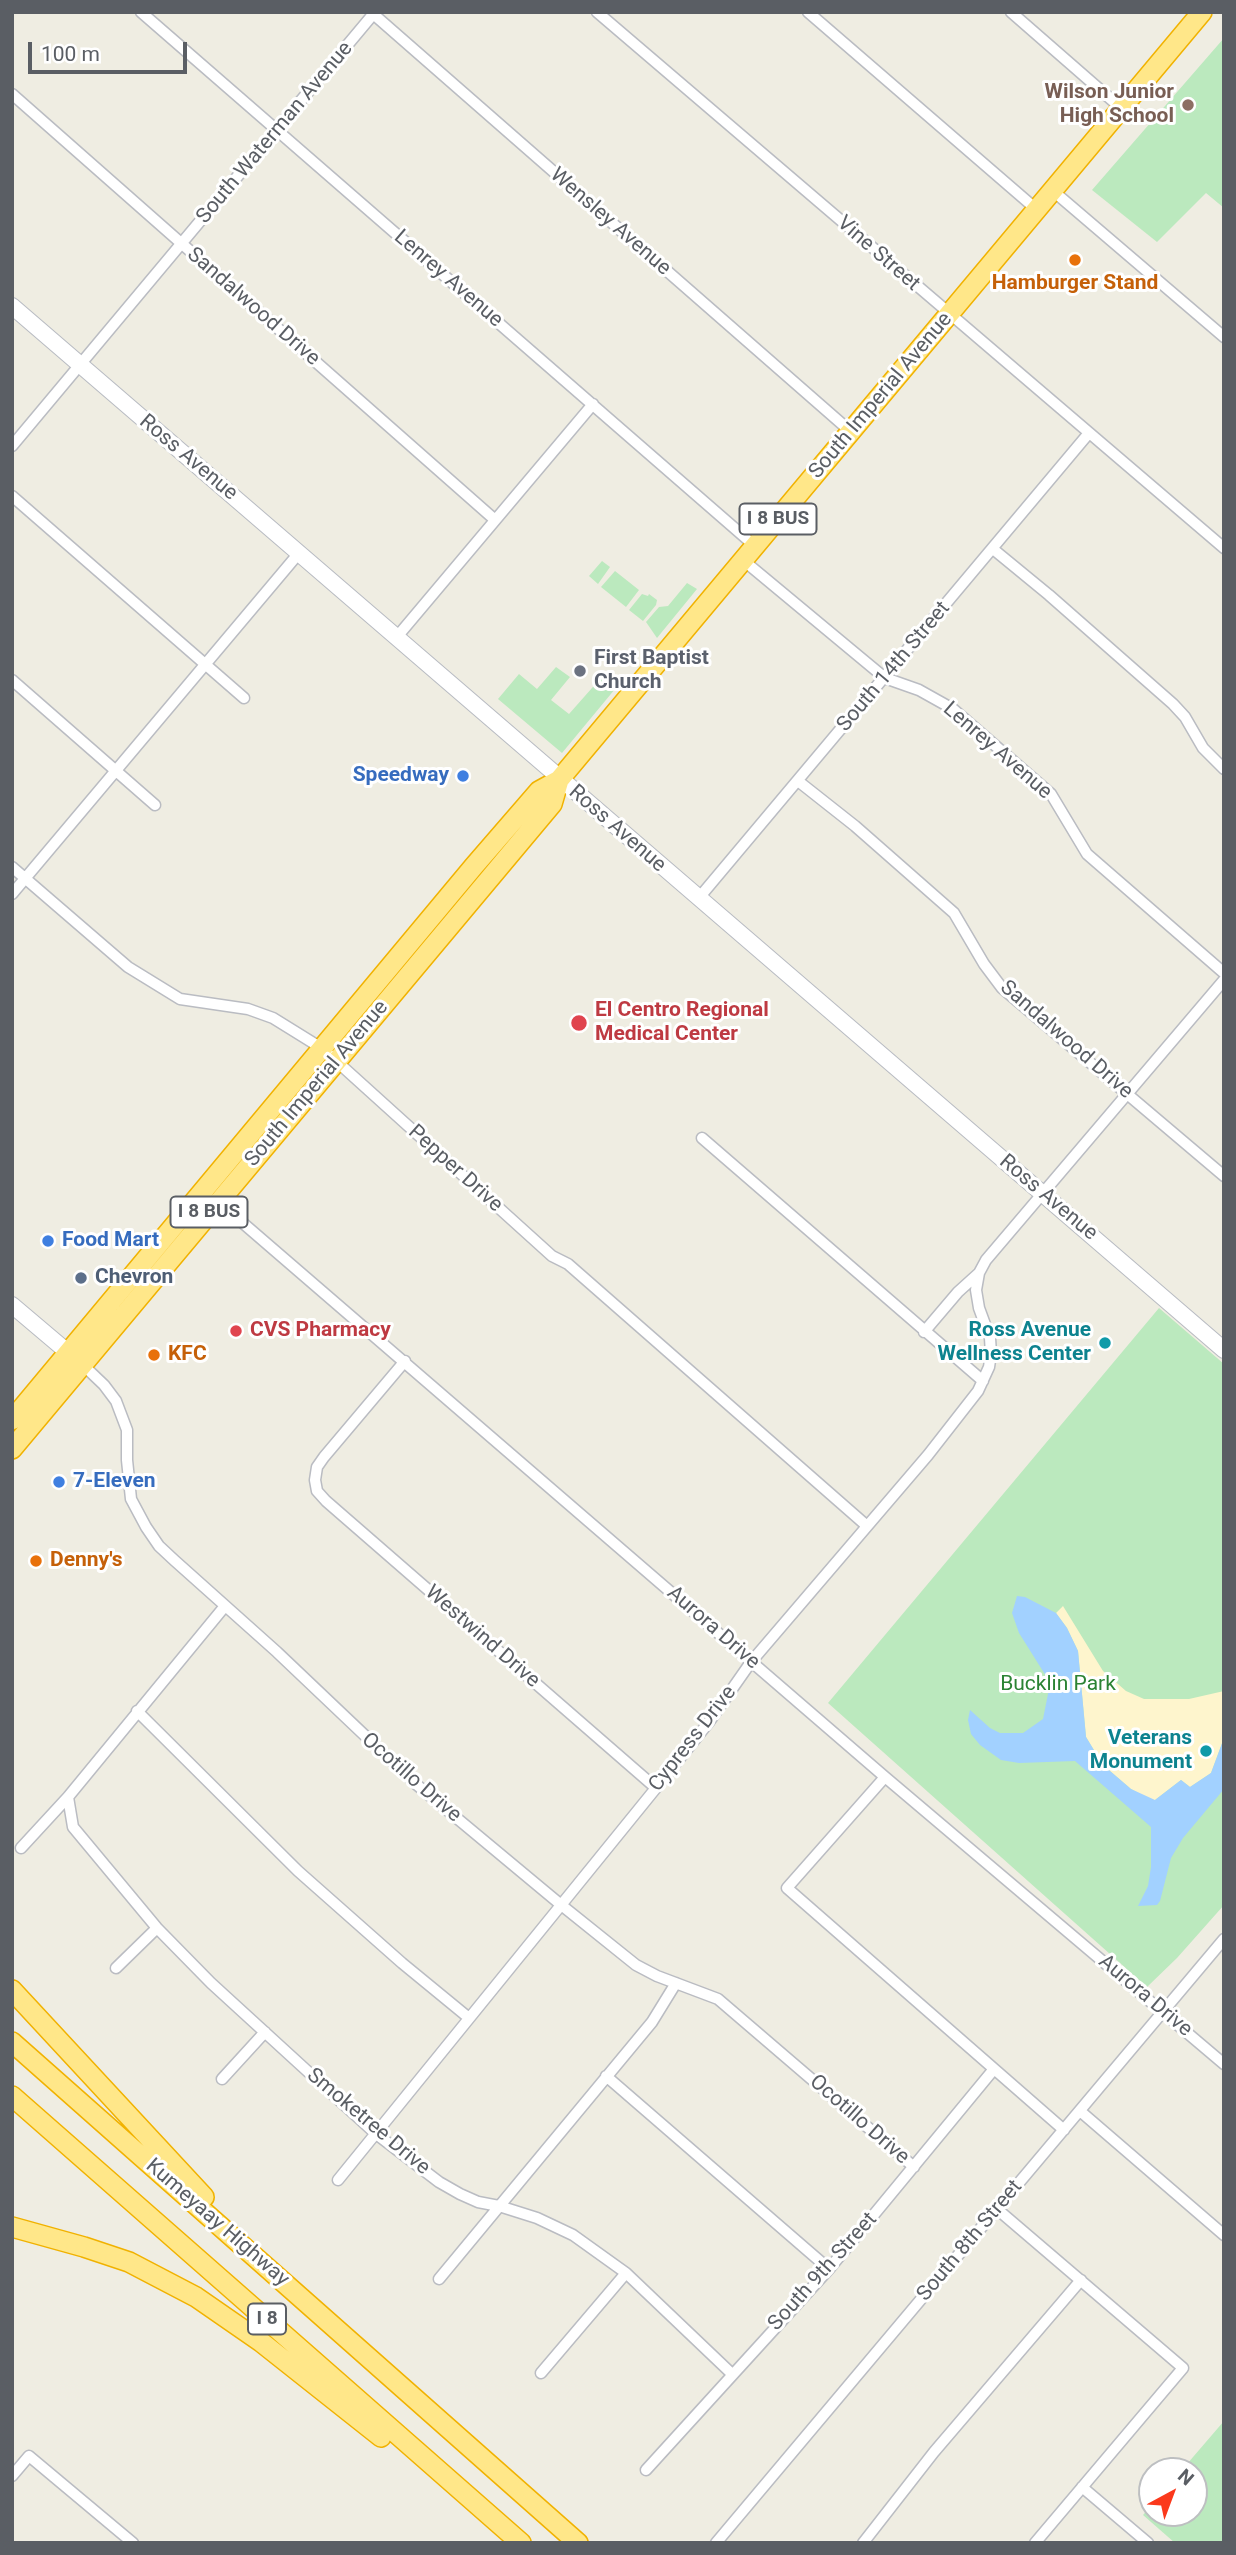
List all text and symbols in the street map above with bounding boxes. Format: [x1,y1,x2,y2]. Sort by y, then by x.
scale bar [32,28,191,72]
street label: South Waterman Avenue [191,37,359,229]
text: 100 m [41,42,100,66]
place label: Wilson Junior High School [1045,80,1174,130]
marker: Wilson Junior High School [1180,97,1196,113]
street label: Wensley Avenue [544,163,676,281]
street label: Vine Street [831,211,925,297]
street label: Lenrey Avenue [388,225,508,333]
street label: Sandalwood Drive [181,242,325,372]
marker: Hamburger Stand [1067,252,1083,268]
place label: Hamburger Stand [992,271,1158,297]
street label: South Imperial Avenue [804,308,958,484]
street label: Ross Avenue [134,410,242,506]
road number: I 8 BUS [740,504,816,534]
street label: South 14th Street [832,597,956,737]
place label: First Baptist Church [594,646,709,696]
marker: First Baptist Church [572,663,588,679]
street label: Lenrey Avenue [937,697,1057,805]
place label: Speedway [353,763,449,789]
marker: Speedway [455,768,471,784]
street label: Ross Avenue [563,780,671,878]
street label: Sandalwood Drive [994,975,1138,1105]
street label: South Imperial Avenue [240,996,394,1172]
place label: El Centro Regional Medical Center [595,998,769,1048]
marker: El Centro Regional Medical Center [569,1013,589,1033]
street label: Pepper Drive [403,1120,507,1218]
street label: Ross Avenue [994,1150,1102,1246]
road number: I 8 BUS [170,1196,248,1228]
place label: Food Mart [62,1228,159,1254]
marker: Food Mart [40,1233,56,1249]
place label: Chevron [95,1265,173,1291]
marker: Chevron [73,1270,89,1286]
place label: CVS Pharmacy [250,1318,391,1344]
place label: Ross Avenue Wellness Center [938,1318,1091,1368]
marker: CVS Pharmacy [228,1323,244,1339]
marker: Ross Avenue Wellness Center [1097,1335,1113,1351]
place label: KFC [168,1342,207,1368]
marker: KFC [146,1347,162,1363]
place label: 7-Eleven [73,1469,156,1495]
marker: 7-Eleven [51,1474,67,1490]
place label: Denny's [50,1548,123,1574]
marker: Denny's [28,1553,44,1569]
street label: Westwind Drive [419,1580,545,1694]
street label: Aurora Drive [662,1581,764,1675]
park label: Bucklin Park [1000,1672,1116,1698]
street label: Cypress Drive [644,1681,742,1797]
place label: Veterans Monument [1090,1726,1192,1776]
street label: Ocotillo Drive [356,1728,466,1828]
marker: Veterans Monument [1198,1743,1214,1759]
street label: Aurora Drive [1093,1950,1197,2042]
street label: Smoketree Drive [301,2063,435,2181]
street label: Ocotillo Drive [804,2070,914,2170]
street label: Kumeyaay Highway [140,2154,294,2292]
street label: South 8th Street [912,2175,1028,2307]
street label: South 9th Street [763,2208,883,2336]
road number: I 8 [248,2304,286,2334]
north arrow [1138,2457,1208,2527]
text: N [1173,2464,1198,2490]

